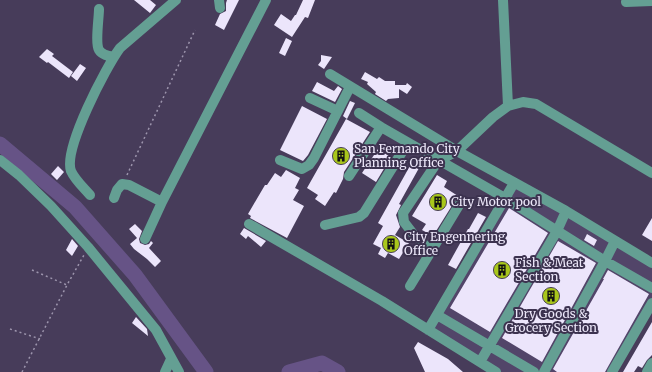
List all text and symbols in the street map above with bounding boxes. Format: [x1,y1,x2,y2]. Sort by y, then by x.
place label: San Fernando City Planning Office [354,141,460,170]
building icon: San Fernando City Planning Office [331,146,351,166]
building icon: City Motor pool [428,192,448,212]
place label: City Motor pool [451,194,541,209]
place label: City Engennering Office [404,229,506,258]
building icon: City Engennering Office [381,234,401,254]
place label: Fish & Meat Section [515,255,584,284]
building icon: Fish & Meat Section [492,260,512,280]
building icon: Dry Goods & Grocery Section [541,286,561,306]
place label: Dry Goods & Grocery Section [505,306,597,335]

